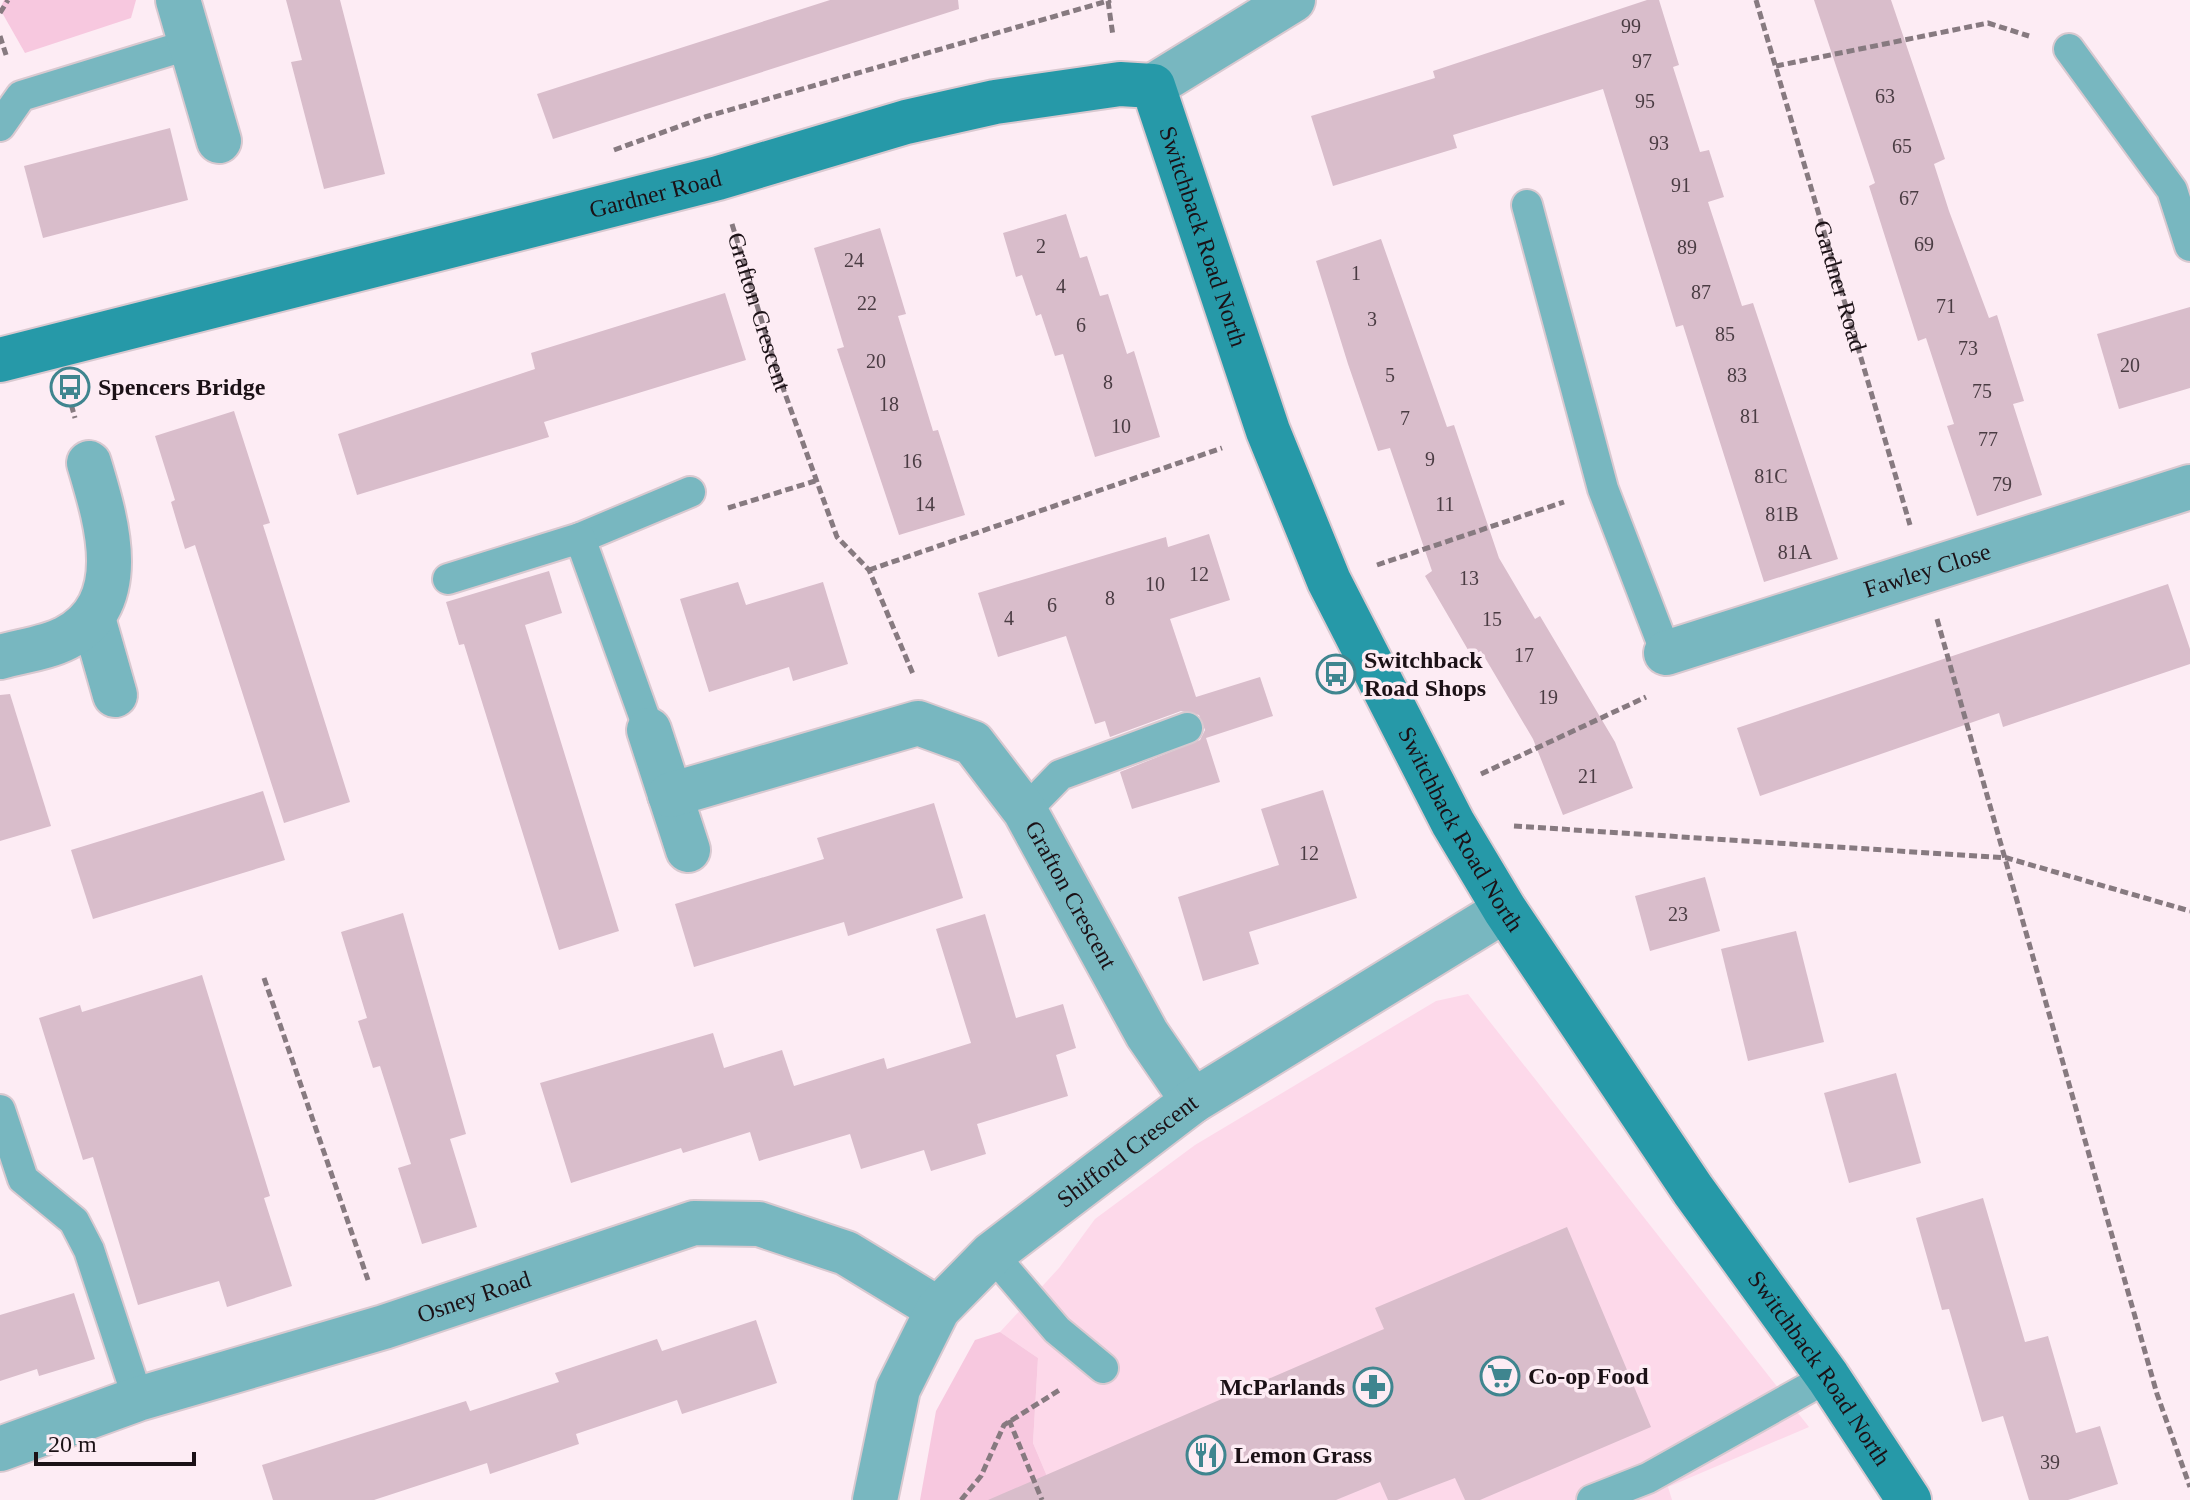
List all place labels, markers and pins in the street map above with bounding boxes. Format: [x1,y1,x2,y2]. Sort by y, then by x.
bus stop icon: Spencers Bridge [49,366,91,408]
place label: Spencers Bridge [98,374,266,400]
place label: Switchback Road Shops [1364,647,1486,701]
bus stop icon: Switchback Road Shops [1315,653,1357,695]
supermarket icon: Co-op Food [1479,1355,1521,1397]
place label: Co-op Food [1528,1363,1649,1389]
pharmacy icon: McParlands [1352,1366,1394,1408]
place label: McParlands [1220,1374,1345,1400]
restaurant icon: Lemon Grass [1185,1434,1227,1476]
place label: Lemon Grass [1234,1442,1372,1468]

